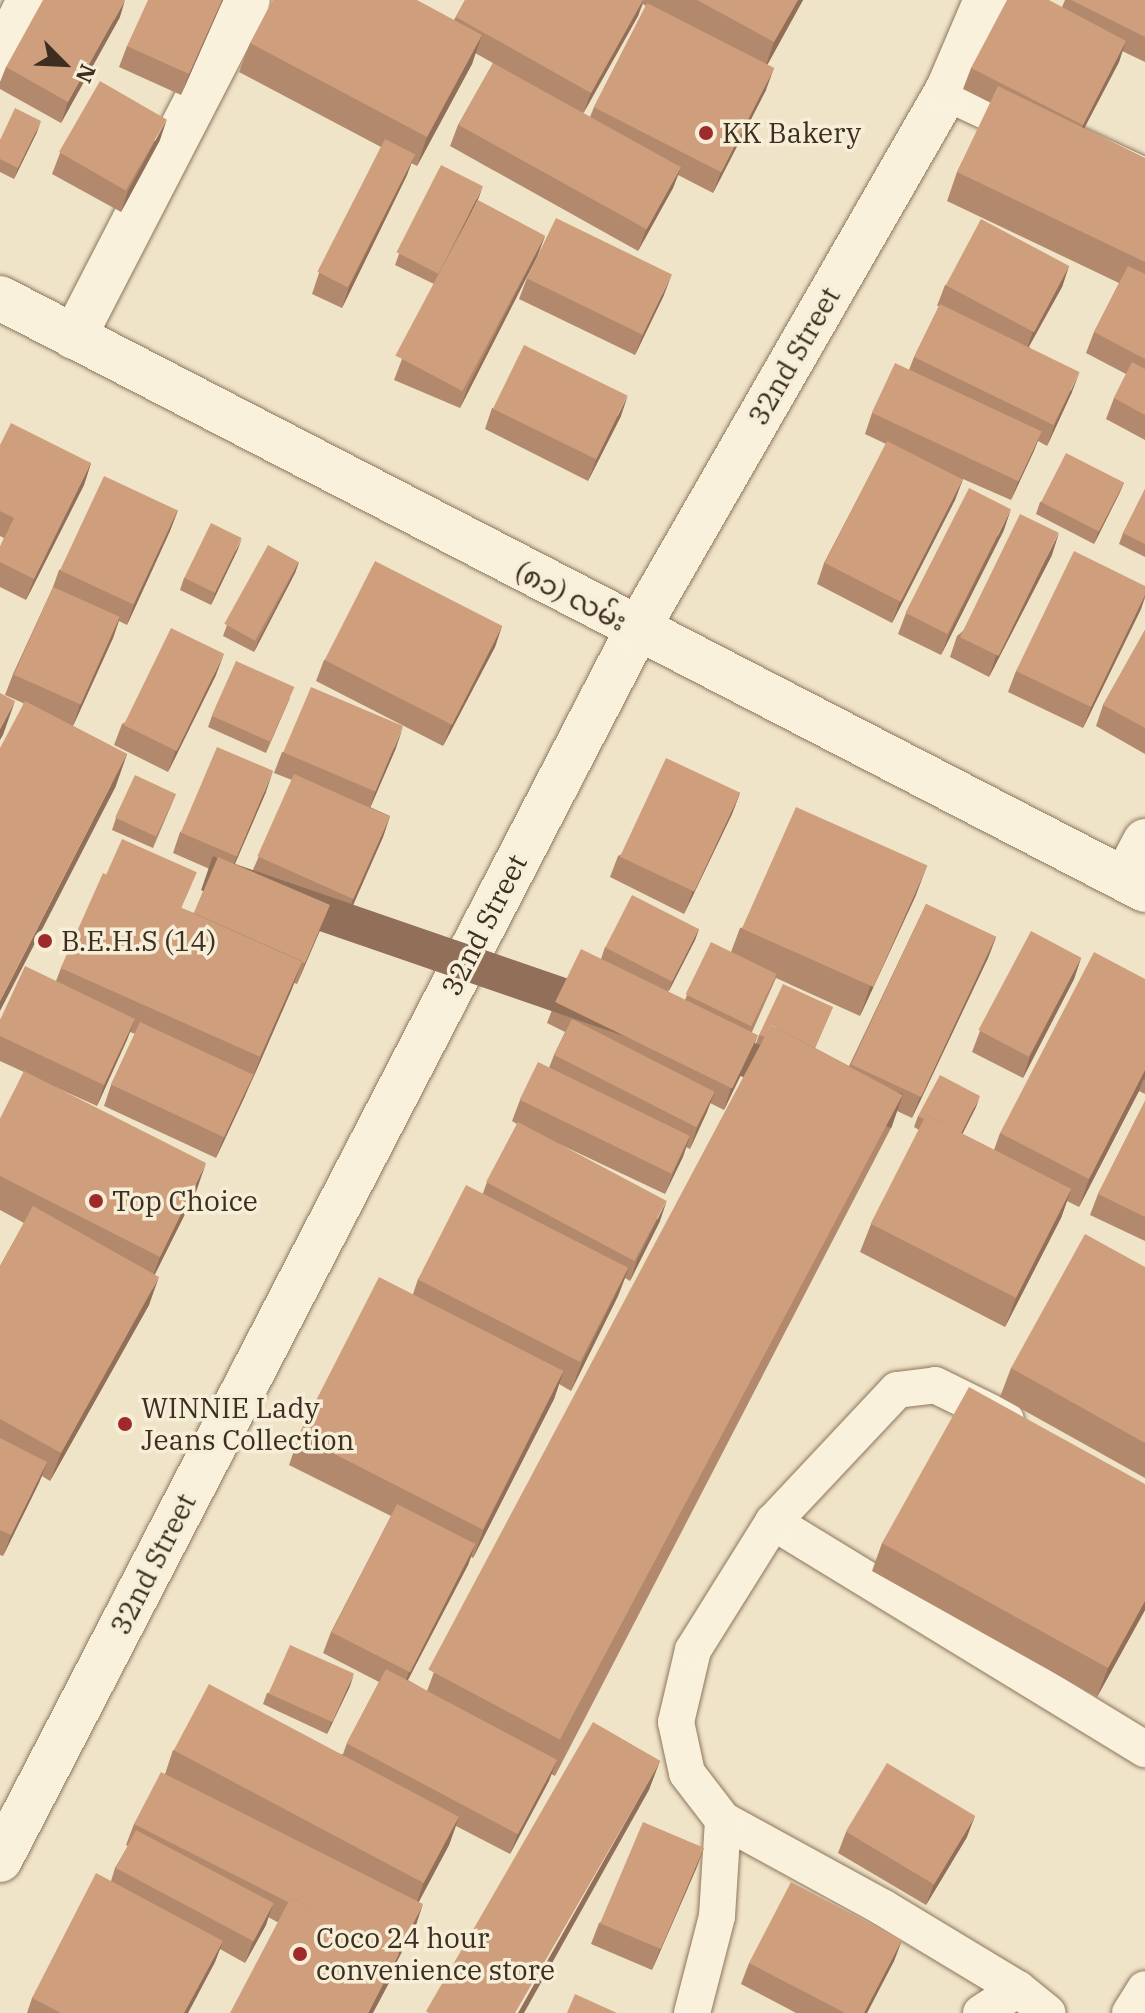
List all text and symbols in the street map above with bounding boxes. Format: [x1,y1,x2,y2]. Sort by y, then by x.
north arrow [24,24,104,104]
text: N [70,60,103,88]
place label: KK Bakery [722,116,861,150]
marker: KK Bakery [697,124,715,142]
street label: 32nd Street [741,281,847,431]
street label: (၈၁) လမ်း [510,554,632,638]
street label: 32nd Street [434,849,534,1001]
place label: B.E.H.S (14) [61,924,216,958]
marker: B.E.H.S (14) [36,932,54,950]
place label: Top Choice [112,1184,258,1218]
marker: Top Choice [87,1192,105,1210]
place label: WINNIE Lady Jeans Collection [141,1391,354,1457]
marker: WINNIE Lady Jeans Collection [116,1415,134,1433]
street label: 32nd Street [103,1488,203,1640]
place label: Coco 24 hour convenience store [316,1921,555,1987]
marker: Coco 24 hour convenience store [291,1945,309,1963]

